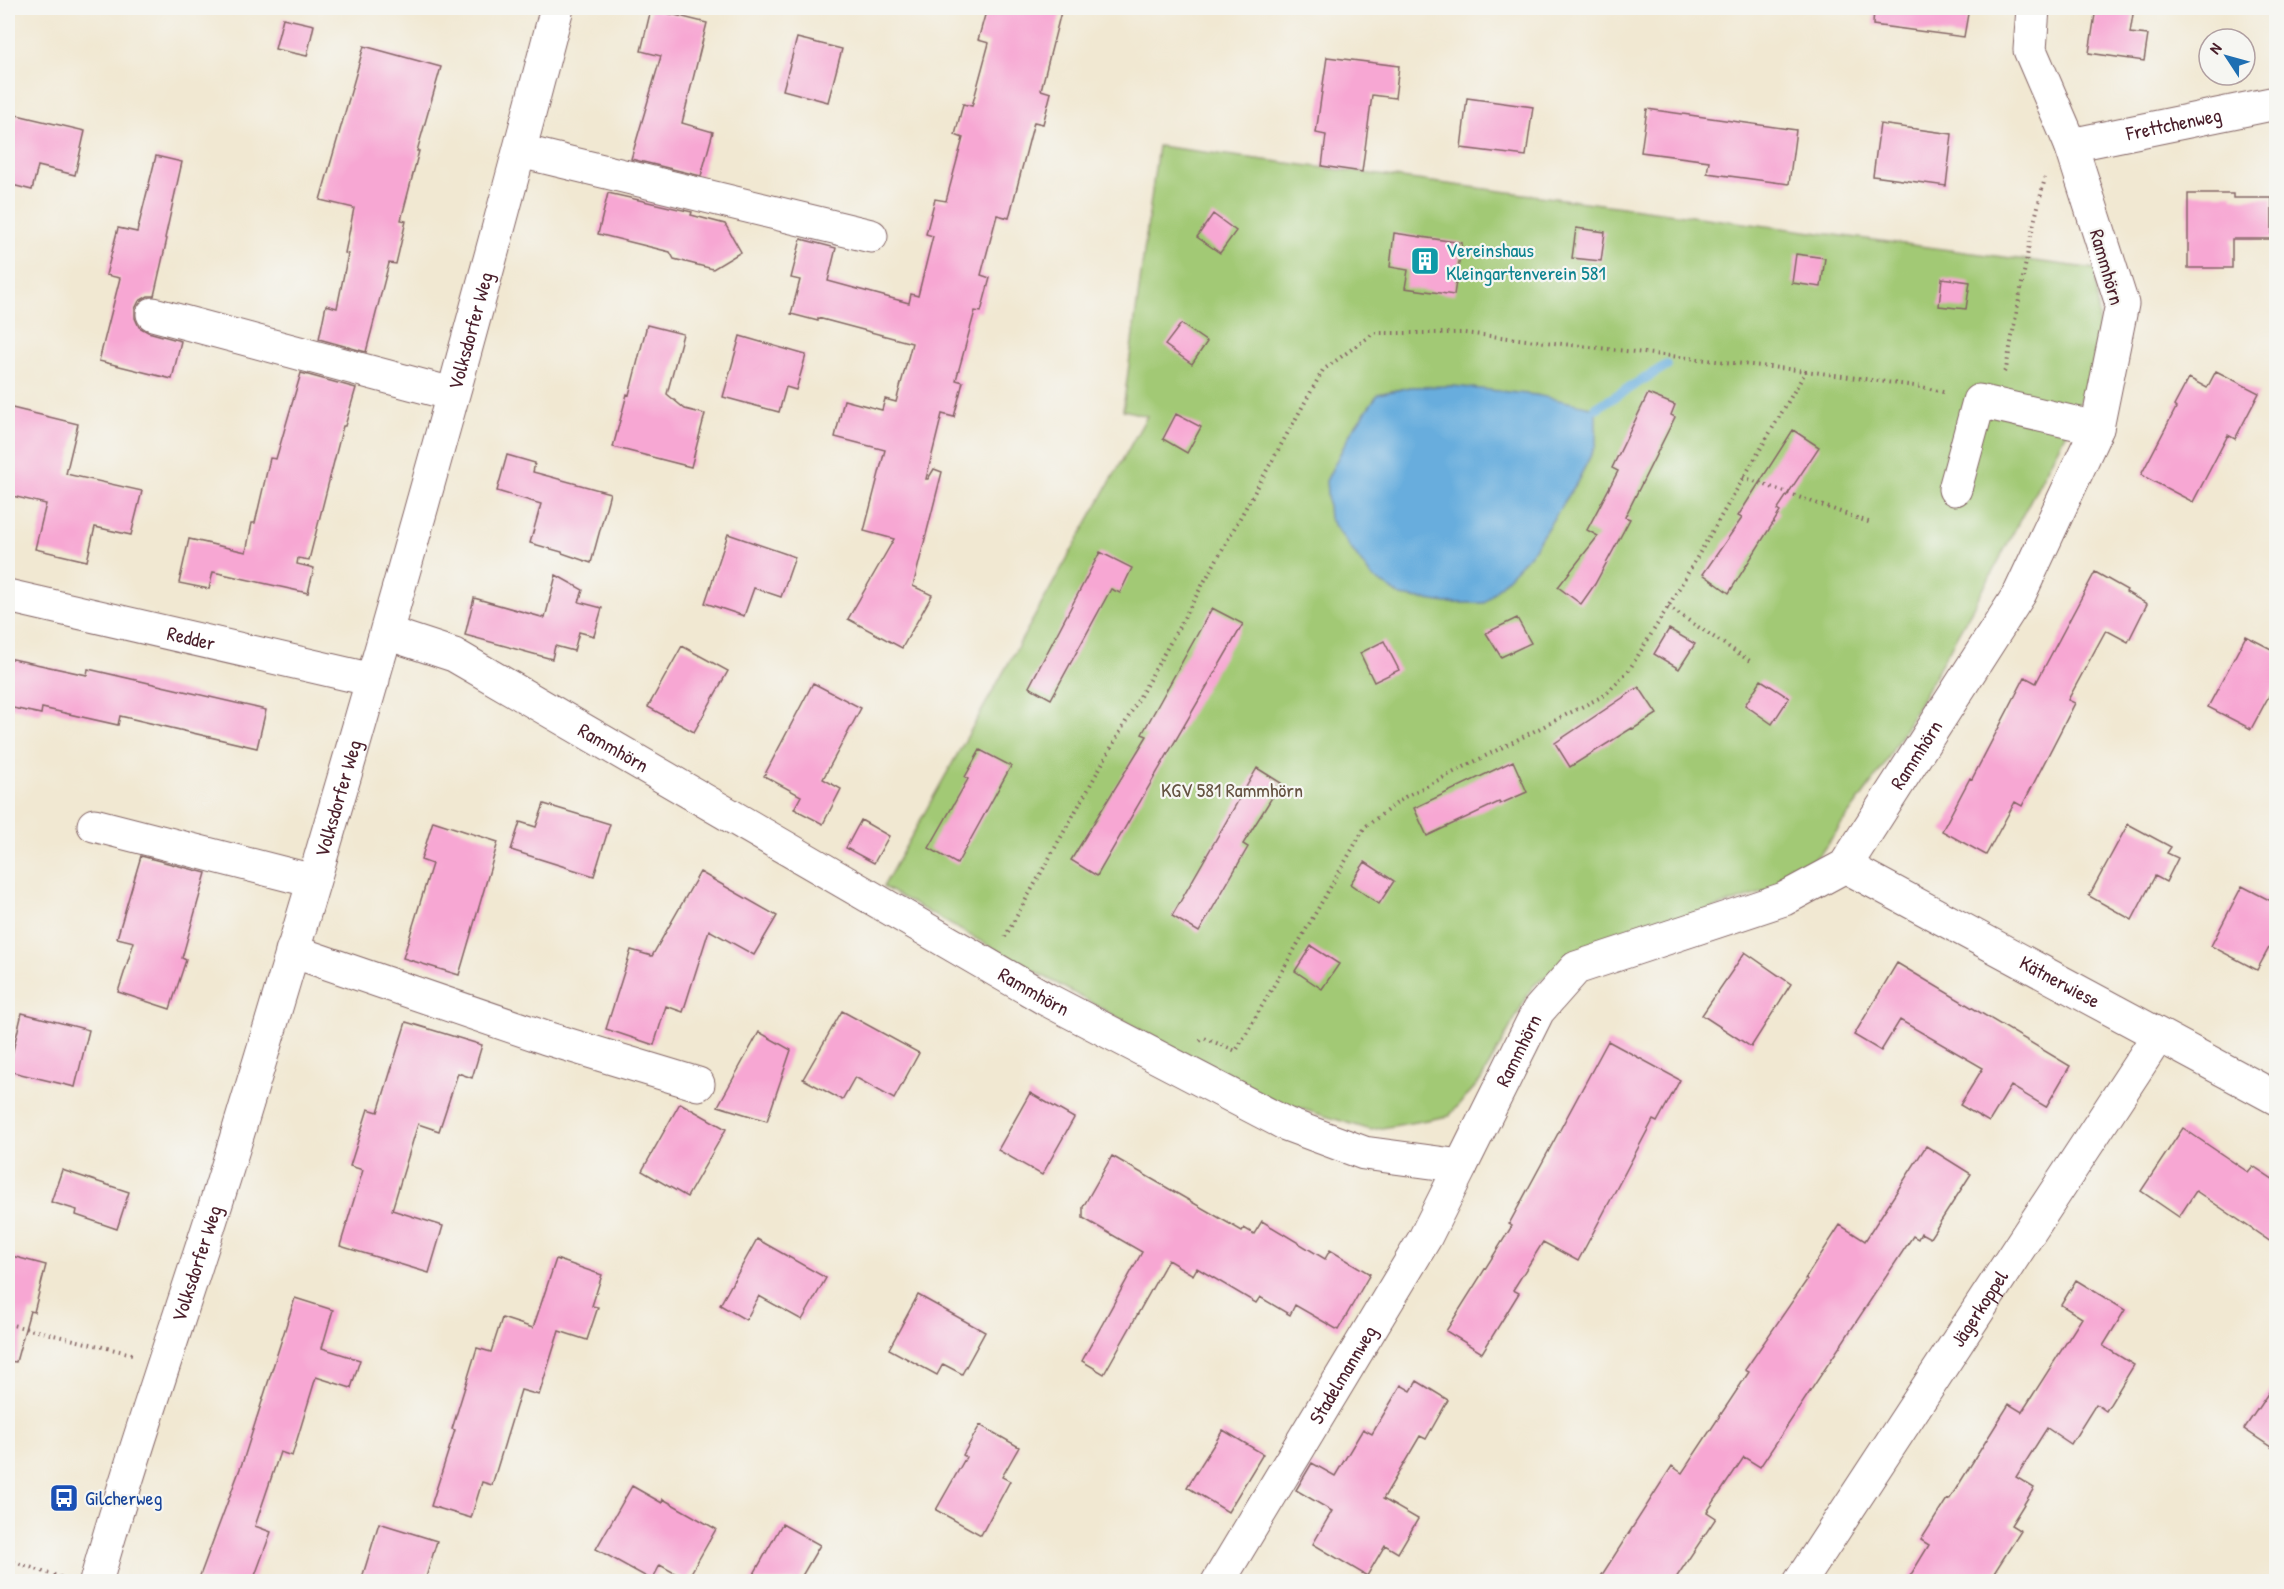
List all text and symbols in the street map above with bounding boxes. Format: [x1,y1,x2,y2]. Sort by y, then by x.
north arrow [2197,27,2257,87]
text: N [2203,38,2227,58]
street label: Frettchenweg [2123,101,2224,147]
street label: Rammhörn [2084,226,2131,308]
place label: Vereinshaus Kleingartenverein 581 [1446,236,1606,286]
building icon: Vereinshaus Kleingartenverein 581 [1409,245,1441,277]
street label: Volksdorfer Weg [441,269,499,393]
street label: Redder [165,619,218,656]
street label: Rammhörn [1884,715,1948,794]
street label: Rammhörn [574,716,654,778]
street label: Volksdorfer Weg [308,737,367,860]
park label: KGV 581 Rammhörn [1161,776,1303,803]
street label: Kätnerwiese [2015,949,2105,1014]
street label: Rammhörn [994,960,1074,1022]
street label: Rammhörn [1489,1009,1547,1091]
street label: Volksdorfer Weg [165,1202,228,1325]
street label: Jägerkoppel [1944,1264,2014,1352]
street label: Stadelmannweg [1302,1320,1383,1429]
bus stop icon: Gilcherweg [48,1482,80,1514]
place label: Gilcherweg [85,1484,162,1511]

